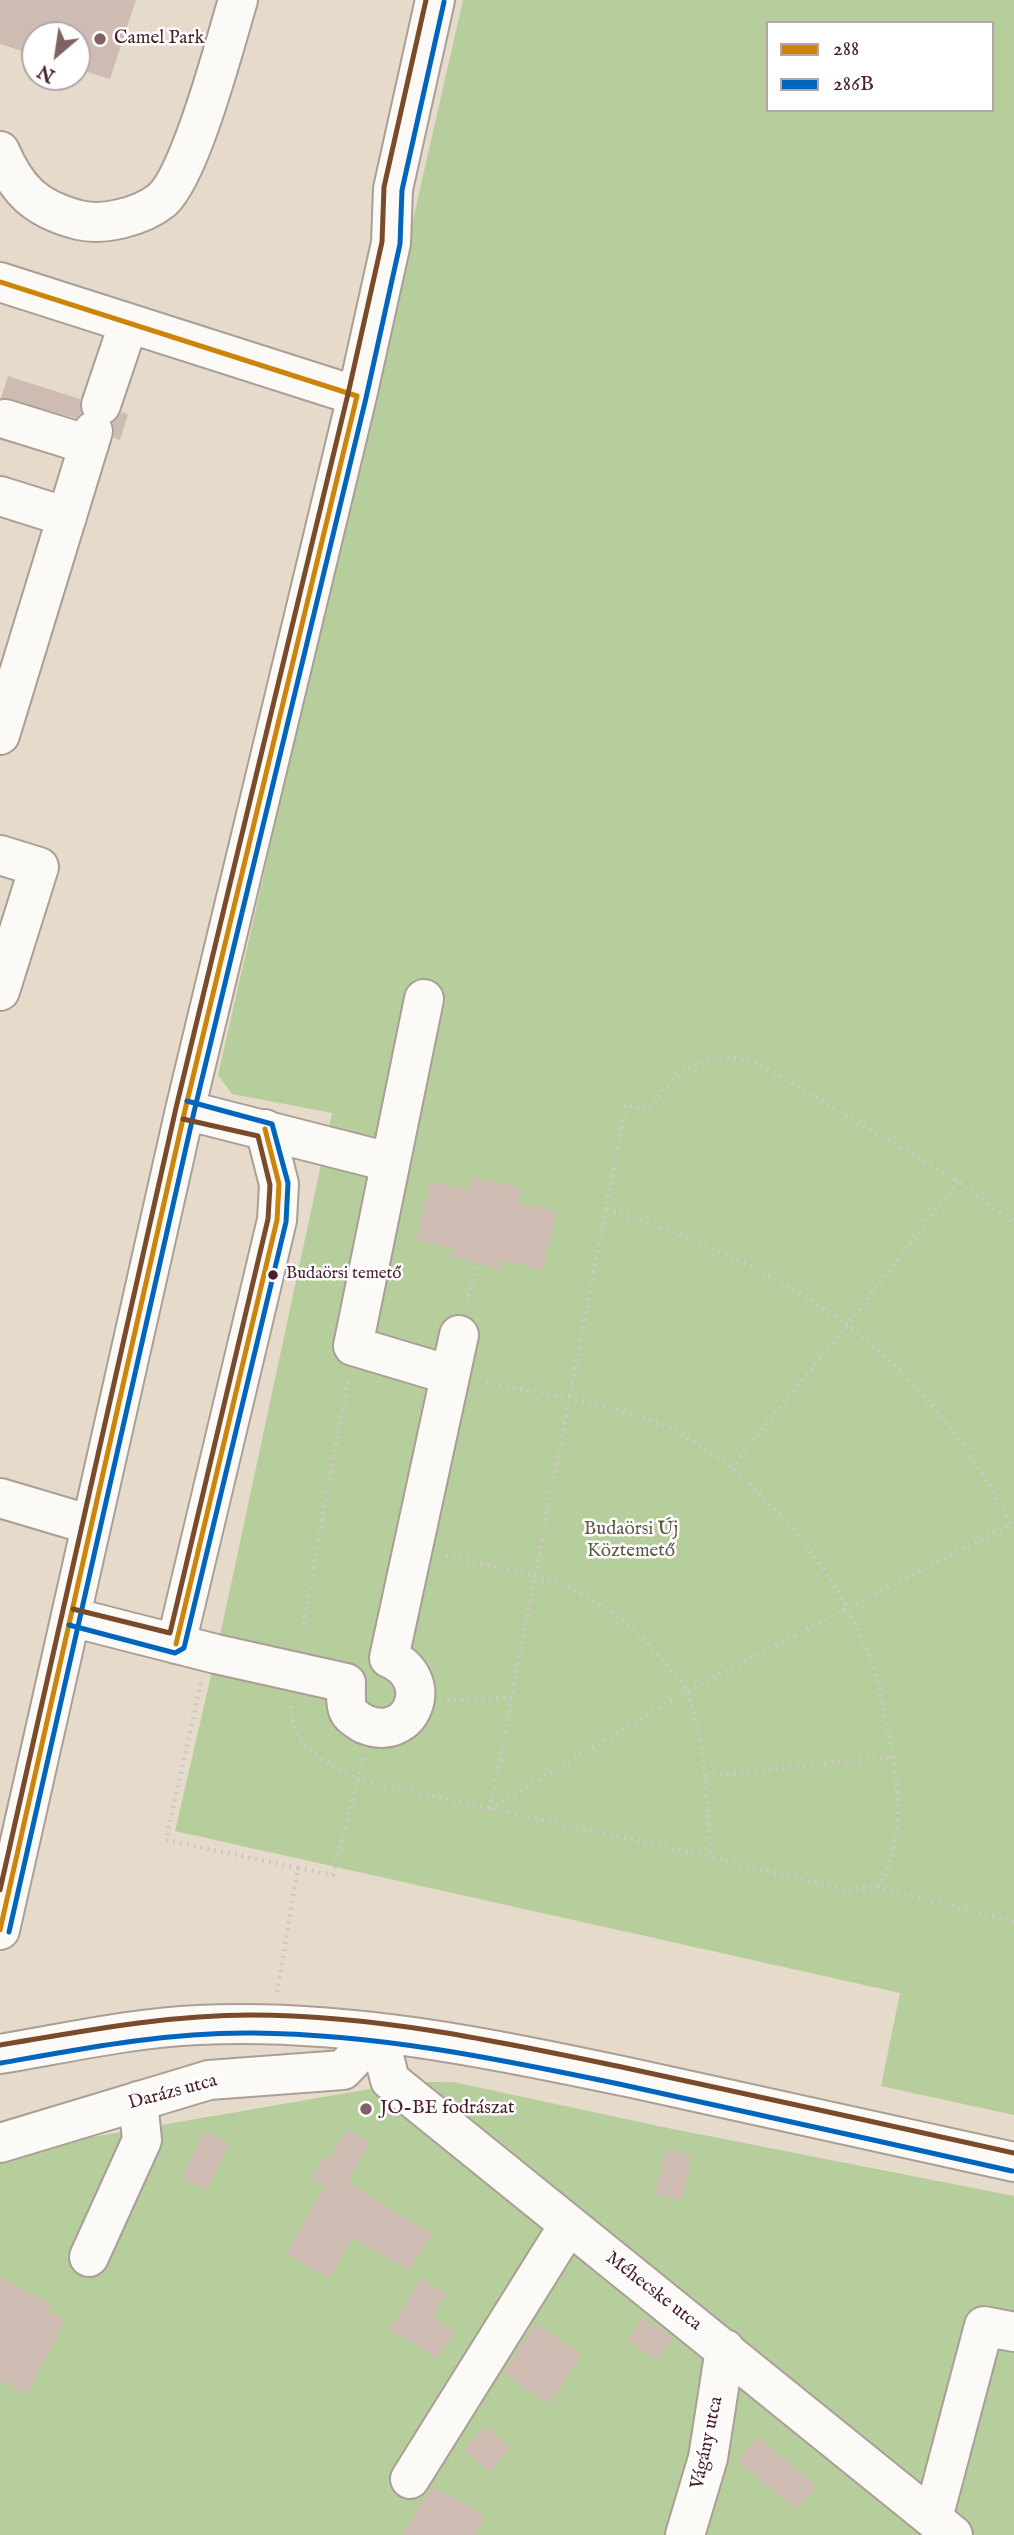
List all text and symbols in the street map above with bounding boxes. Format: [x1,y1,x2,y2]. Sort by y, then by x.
north arrow [21,21,91,91]
legend [766,21,993,112]
place label: Camel Park [114,28,205,50]
marker: Camel Park [92,31,108,47]
text: 288 [833,36,859,63]
text: N [34,58,60,87]
text: 286B [833,71,874,98]
place label: Budaörsi temető [286,1265,402,1285]
marker: Budaörsi temető [266,1268,280,1282]
park label: Budaörsi Új Köztemető [584,1519,678,1563]
street label: Darázs utca [126,2070,220,2116]
place label: JO-BE fodrászat [380,2098,514,2120]
marker: JO-BE fodrászat [358,2101,374,2117]
street label: Méhecske utca [600,2247,706,2337]
street label: Vágány utca [687,2395,729,2491]

